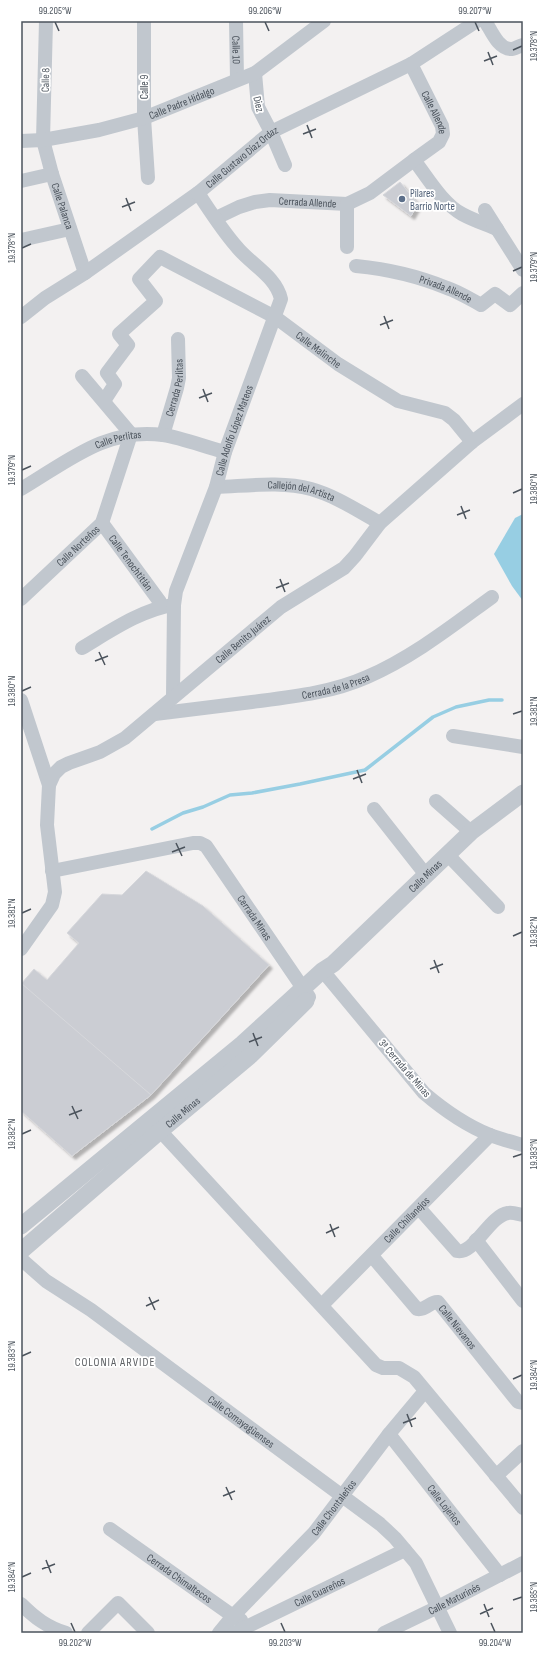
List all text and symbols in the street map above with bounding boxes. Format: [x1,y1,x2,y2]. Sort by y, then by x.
text: 99.205°W [39,5,72,17]
text: 99.206°W [248,5,282,17]
text: 99.207°W [458,5,492,17]
text: 19.378°N [528,31,540,61]
street label: Calle 10 [229,36,243,64]
street label: Calle 8 [39,67,52,92]
street label: Calle 9 [138,75,151,99]
street label: Calle Padre Hidalgo [147,84,217,122]
street label: Calle Allende [418,89,449,135]
street label: Diez [250,95,267,113]
street label: Calle Gustavo Díaz Ordaz [203,124,280,191]
street label: Calle Palanca [48,181,76,231]
place label: Pilares Barrio Norte [410,187,455,213]
street label: Cerrada Allende [278,194,337,210]
marker: Pilares Barrio Norte [397,194,407,204]
text: 19.378°N [6,233,18,263]
text: 19.379°N [528,252,540,282]
street label: Privada Allende [418,273,474,306]
street label: Calle Malinche [293,329,343,371]
street label: Cerrada Perlitas [163,359,186,418]
street label: Calle Adolfo López Mateos [213,383,256,477]
street label: Calle Perlitas [93,428,142,452]
text: 19.379°N [6,455,18,485]
text: 19.380°N [528,474,540,504]
street label: Callejón del Artista [267,479,337,504]
street label: Calle Norteños [54,523,102,569]
street label: Calle Tenochtitlán [106,532,156,594]
street label: Calle Benito Juárez [213,613,273,666]
street label: Cerrada de la Presa [301,671,372,702]
text: 19.380°N [6,676,18,706]
text: 19.381°N [528,696,540,726]
street label: Calle Minas [406,857,445,895]
street label: Cerrada Minas [234,893,274,943]
text: 19.381°N [6,898,18,928]
text: 19.382°N [528,917,540,947]
street label: 3ª Cerrada de Minas [376,1037,433,1100]
street label: Calle Minas [163,1094,203,1131]
text: 19.382°N [6,1119,18,1149]
text: 19.383°N [528,1139,540,1169]
street label: Calle Chillanejos [381,1194,432,1246]
street label: Calle Nievanos [436,1302,479,1352]
text: 19.383°N [6,1341,18,1371]
district label: COLONIA ARVIDE [75,1355,155,1370]
text: 19.384°N [528,1360,540,1390]
street label: Calle Comayagüenses [205,1393,277,1451]
street label: Calle Chontaleños [308,1477,359,1538]
street label: Calle Lojeños [424,1482,464,1528]
street label: Cerrada Chimaltecos [144,1551,214,1606]
text: 19.384°N [6,1562,18,1592]
street label: Calle Guareños [292,1574,347,1610]
street label: Calle Maturinés [426,1580,483,1618]
text: 19.385°N [528,1582,540,1612]
text: 99.202°W [58,1637,92,1649]
text: 99.203°W [268,1637,302,1649]
text: 99.204°W [479,1637,512,1649]

